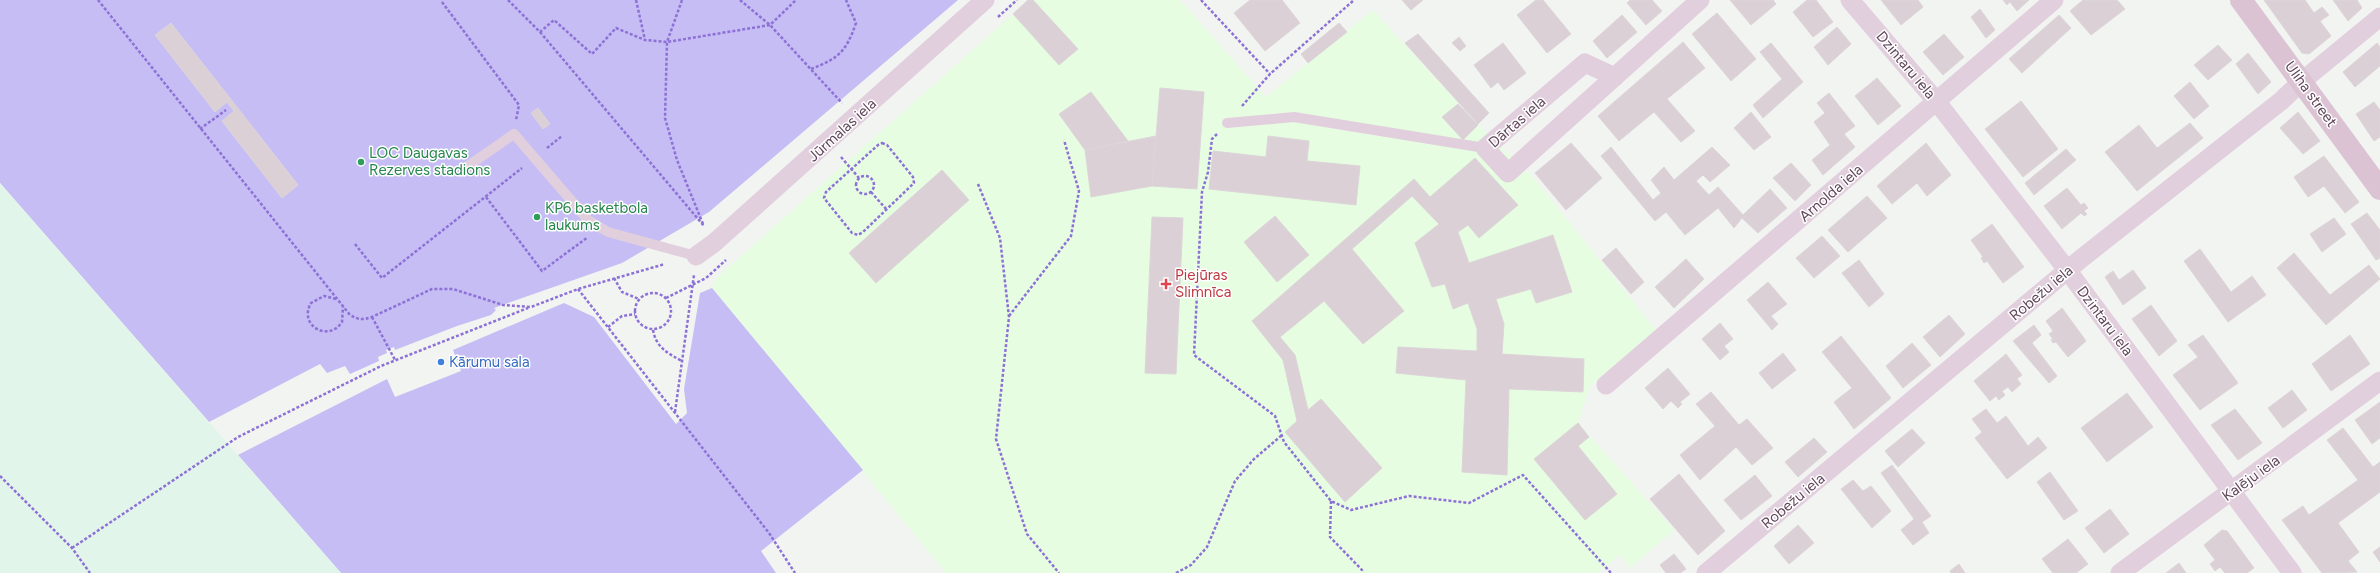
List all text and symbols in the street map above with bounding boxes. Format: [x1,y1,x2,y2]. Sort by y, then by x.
street label: Dzintaru iela [1873,28,1939,102]
street label: Uliha street [2281,58,2341,131]
street label: Dārtas iela [1485,92,1549,152]
street label: Jūrmalas iela [804,95,880,165]
place label: LOC Daugavas Rezerves stadions [369,144,490,179]
marker: LOC Daugavas Rezerves stadions [356,157,366,167]
street label: Arnolda iela [1796,160,1866,226]
place label: KP6 basketbola laukums [545,199,648,234]
marker: KP6 basketbola laukums [532,212,542,222]
street label: Robežu iela [2006,261,2076,325]
place label: Piejūras Slimnīca [1175,266,1231,301]
marker: Piejūras Slimnīca [1160,278,1172,290]
street label: Dzintaru iela [2073,283,2137,359]
place label: Kārumu sala [449,353,530,371]
marker: Kārumu sala [436,357,446,367]
street label: Kalēju iela [2219,451,2283,505]
street label: Robežu iela [1758,469,1828,533]

